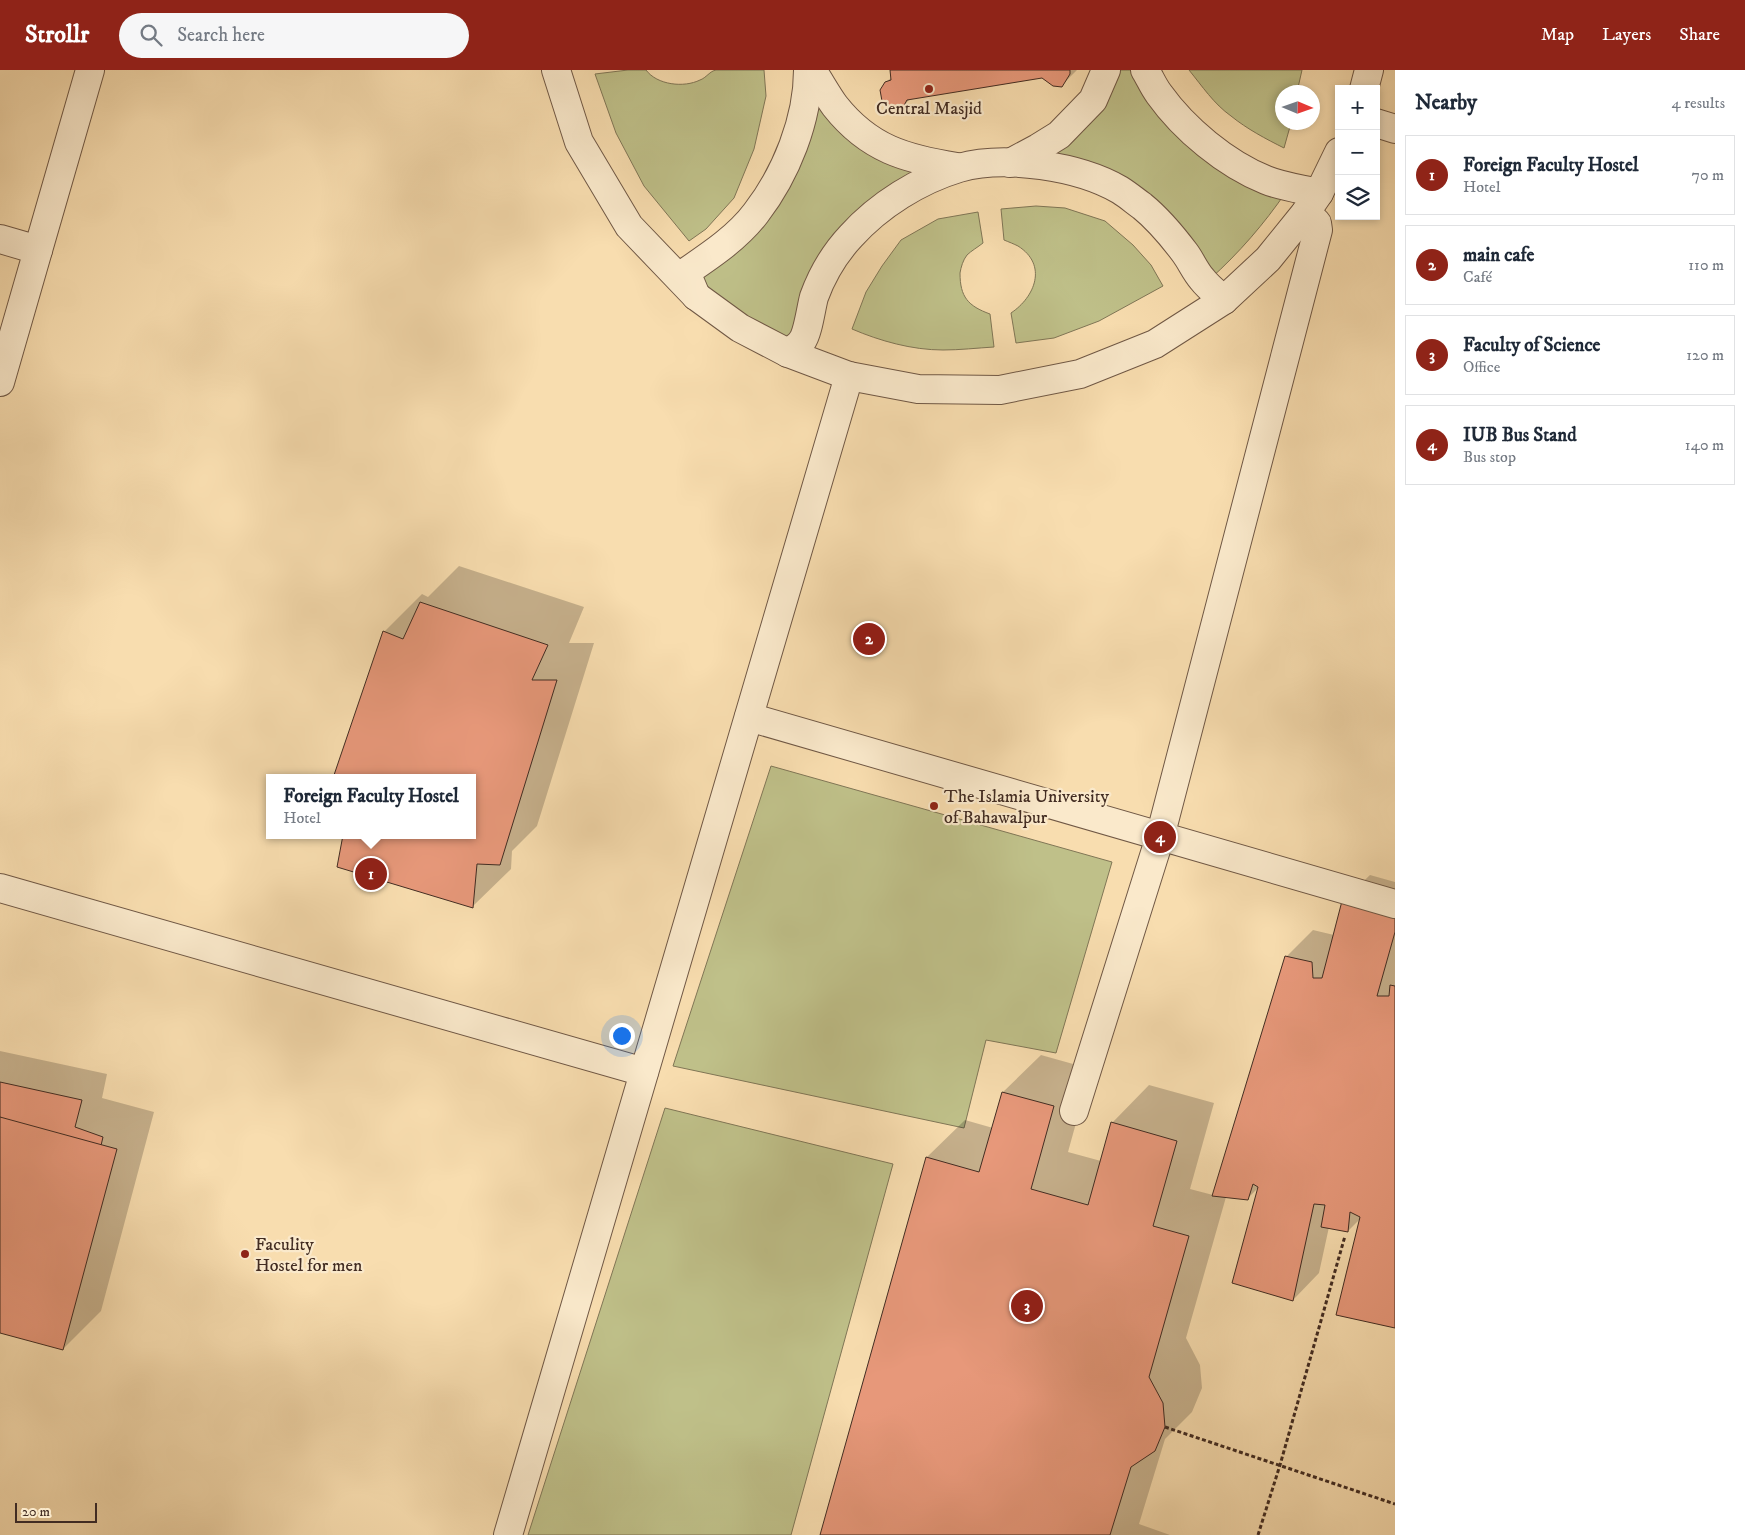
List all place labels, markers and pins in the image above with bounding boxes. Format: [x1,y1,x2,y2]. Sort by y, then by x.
marker: Central Masjid [923,83,935,95]
place label: Central Masjid [876,98,982,120]
pin: 2 [853,620,885,658]
place label: The Islamia University of Bahawalpur [944,786,1109,829]
marker: The Islamia University of Bahawalpur [928,800,940,812]
pin: 4 [1144,818,1176,856]
pin: 1 [355,855,387,893]
place label: Faculity Hostel for men [255,1234,363,1277]
marker: Faculity Hostel for men [239,1248,251,1260]
pin: 3 [1011,1287,1043,1325]

